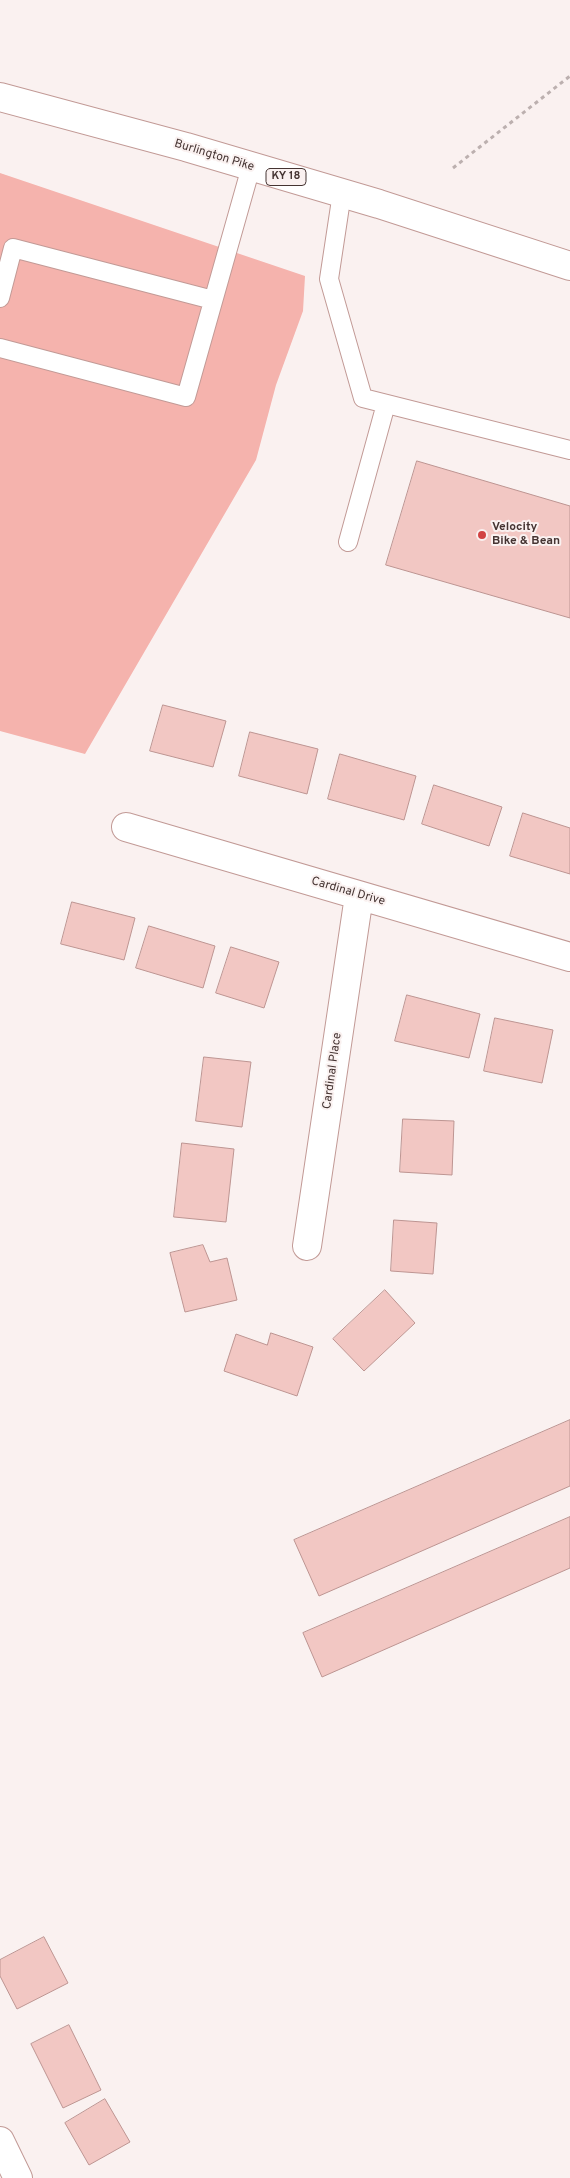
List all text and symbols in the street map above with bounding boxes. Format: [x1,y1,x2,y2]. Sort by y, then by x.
street label: Burlington Pike [172,137,256,175]
road number: KY 18 [266,168,306,186]
place label: Velocity Bike & Bean [492,521,560,549]
marker: Velocity Bike & Bean [476,529,488,541]
street label: Cardinal Drive [310,875,386,909]
street label: Cardinal Place [320,1032,346,1110]

